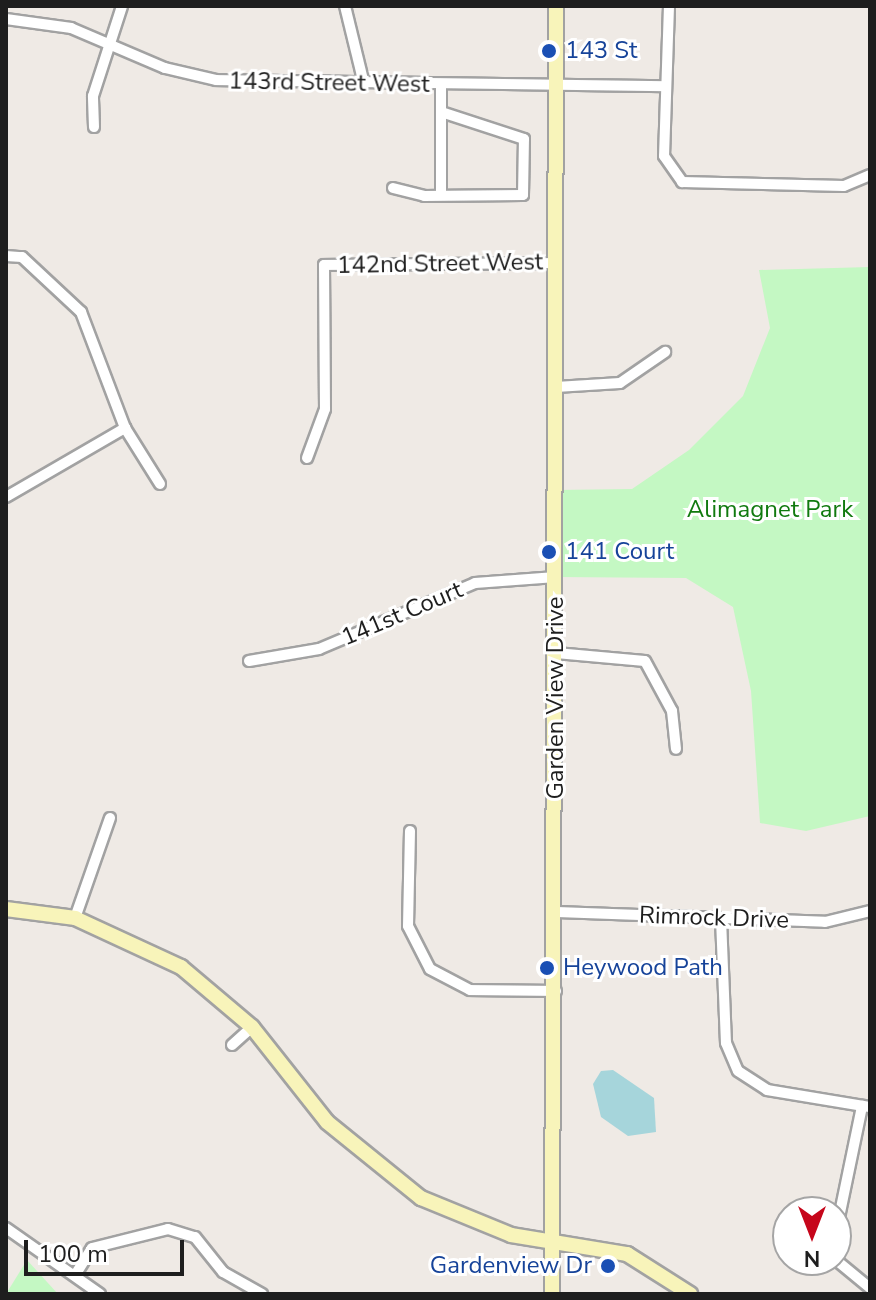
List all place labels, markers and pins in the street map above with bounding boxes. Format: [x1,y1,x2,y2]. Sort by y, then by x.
place label: 143 St [565,37,637,65]
marker: 143 St [540,42,558,60]
place label: 141 Court [565,538,674,566]
marker: 141 Court [540,543,558,561]
place label: Heywood Path [563,954,723,982]
marker: Heywood Path [538,959,556,977]
place label: Gardenview Dr [430,1252,592,1280]
marker: Gardenview Dr [599,1257,617,1275]

